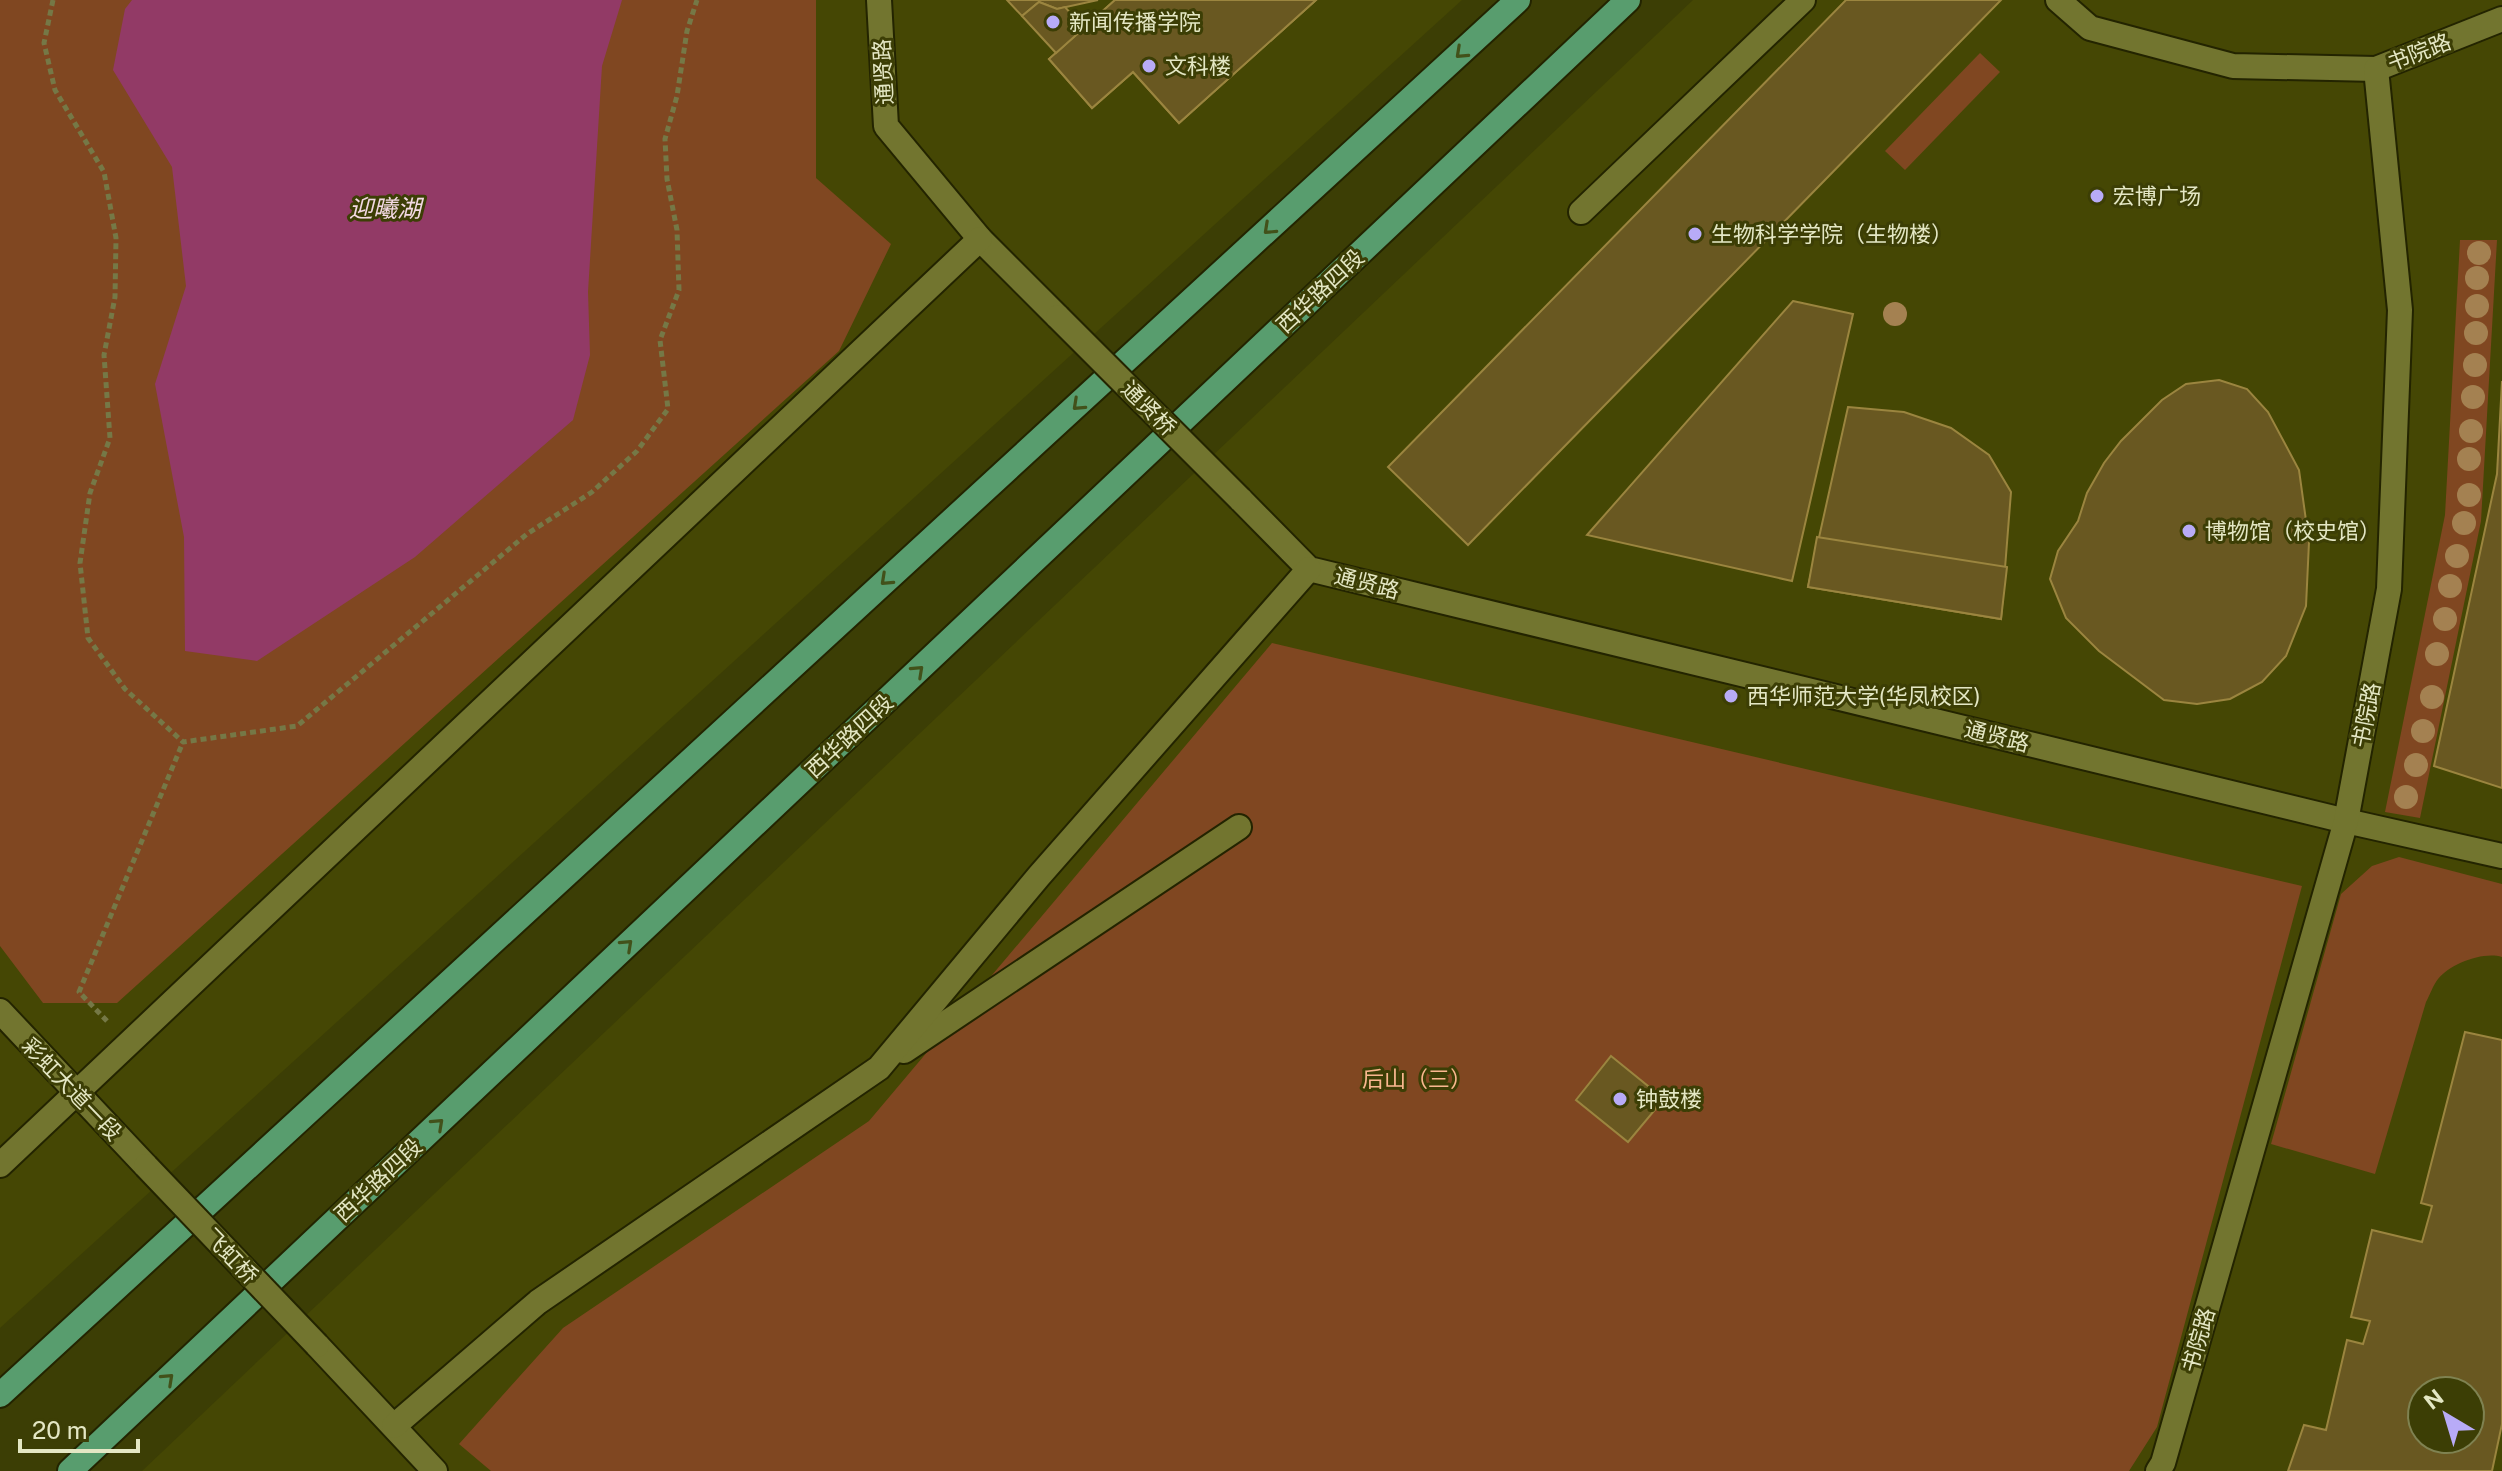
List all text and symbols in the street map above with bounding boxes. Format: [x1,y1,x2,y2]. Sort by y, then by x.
place label: 新闻传播学院 [1069,9,1201,35]
marker: 新闻传播学院 [1044,13,1062,31]
street label: 书院路 [2384,28,2454,76]
street label: 通贤路 [868,38,898,106]
one-way arrow [1456,43,1470,58]
place label: 文科楼 [1165,53,1231,79]
marker: 文科楼 [1140,57,1158,75]
place label: 宏博广场 [2113,183,2201,209]
marker: 宏博广场 [2088,187,2106,205]
water label: 迎曦湖 [349,194,425,222]
one-way arrow [1264,219,1279,233]
place label: 生物科学学院（生物楼） [1711,221,1953,247]
marker: 生物科学学院（生物楼） [1686,225,1704,243]
street label: 西华路四段 [1271,244,1369,338]
street label: 通贤桥 [1116,375,1182,441]
one-way arrow [1073,395,1087,410]
place label: 博物馆（校史馆） [2205,518,2381,544]
marker: 博物馆（校史馆） [2180,522,2198,540]
street label: 通贤路 [1332,562,1402,604]
one-way arrow [881,571,896,585]
one-way arrow [909,665,923,680]
street label: 书院路 [2347,680,2385,750]
place label: 西华师范大学(华凤校区) [1747,683,1980,709]
marker: 西华师范大学(华凤校区) [1722,687,1740,705]
street label: 西华路四段 [800,689,898,783]
street label: 通贤路 [1962,715,2032,757]
one-way arrow [618,940,632,955]
street label: 彩虹大道一段 [17,1032,127,1146]
park label: 后山（三） [1362,1066,1472,1092]
place label: 钟鼓楼 [1636,1086,1702,1112]
marker: 钟鼓楼 [1611,1090,1629,1108]
one-way arrow [429,1118,443,1133]
street label: 西华路四段 [329,1133,427,1227]
street label: 飞虹桥 [199,1223,263,1289]
street label: 书院路 [2176,1305,2220,1375]
one-way arrow [158,1374,173,1388]
north arrow [2406,1375,2486,1455]
text: N [2419,1384,2448,1415]
scale bar [20,1403,138,1453]
text: 20 m [32,1416,88,1444]

